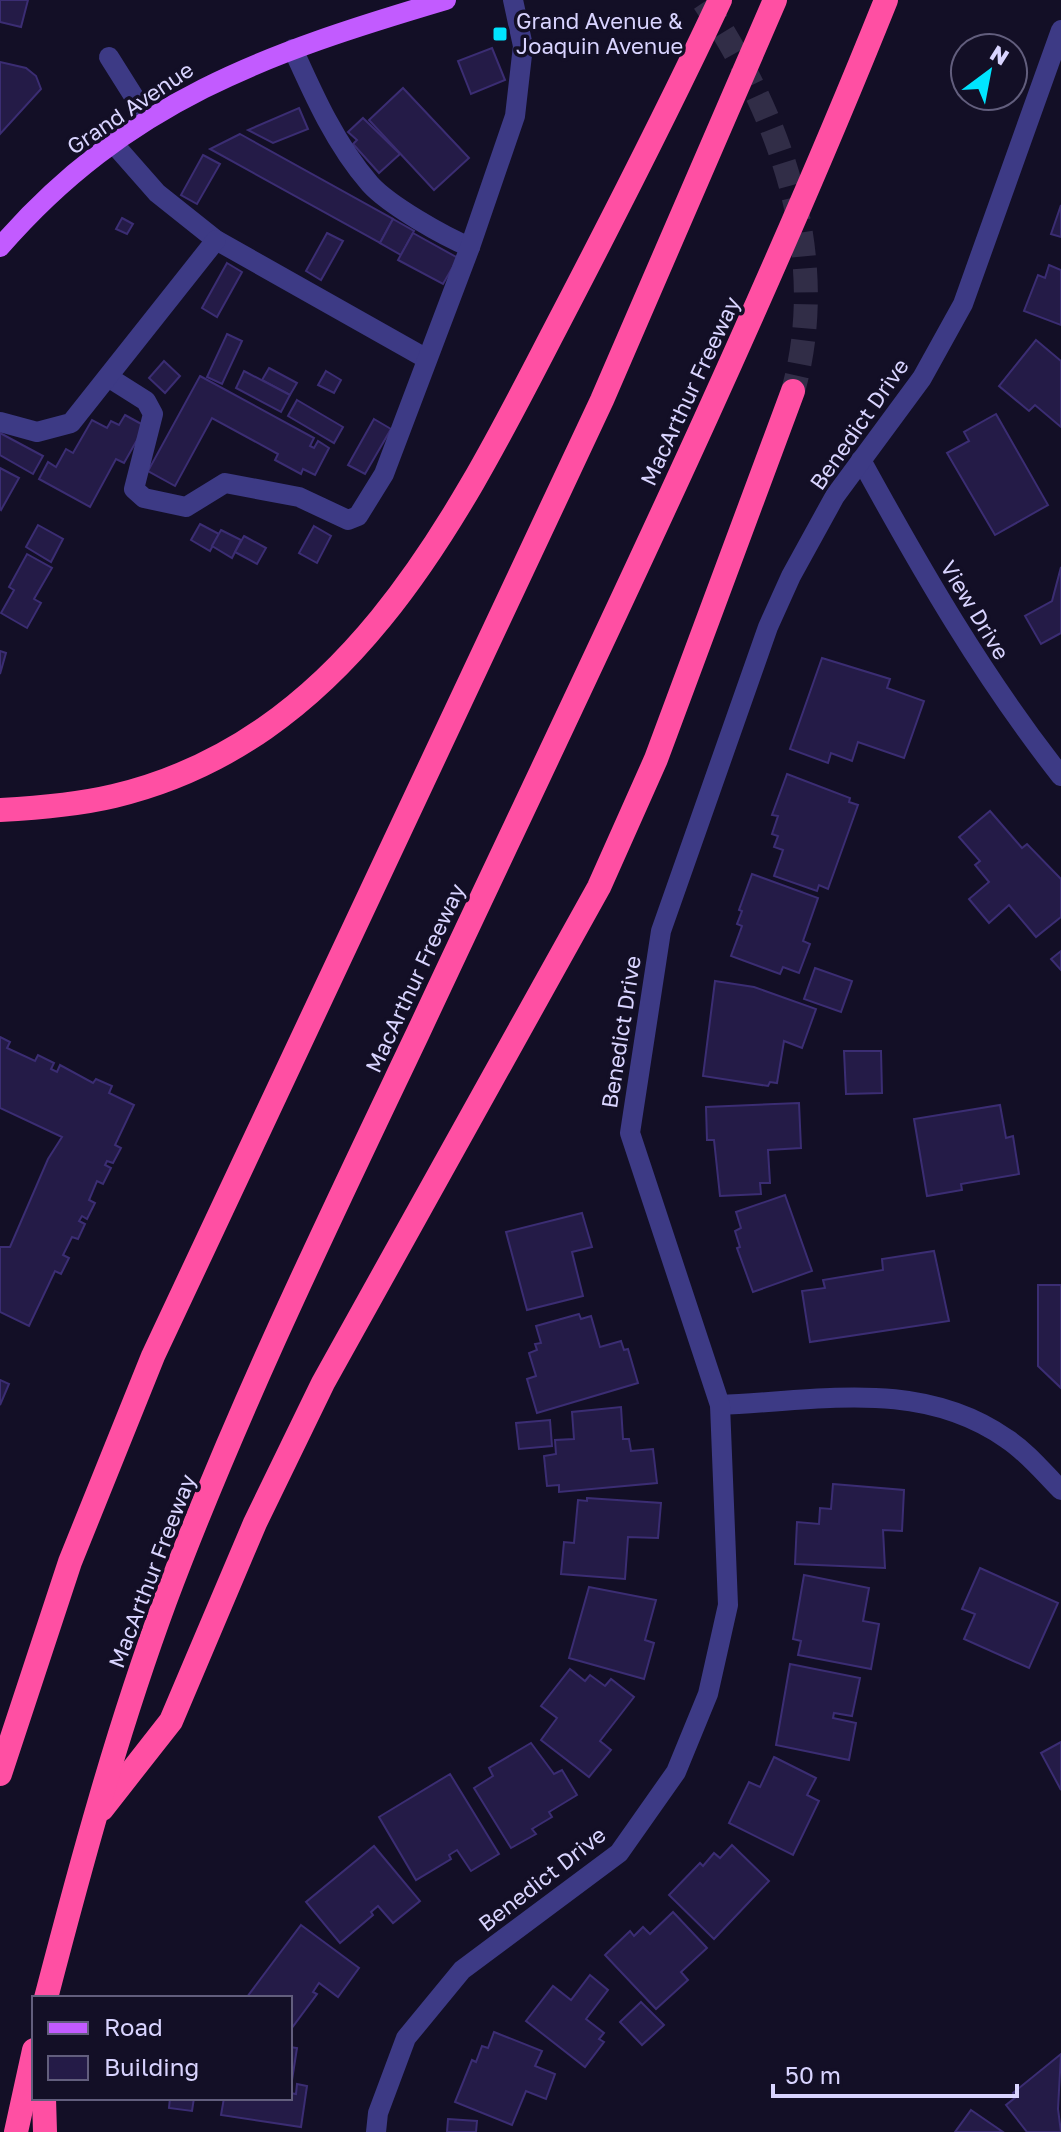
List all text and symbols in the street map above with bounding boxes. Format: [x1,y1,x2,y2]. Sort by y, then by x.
place label: Grand Avenue & Joaquin Avenue [516,7,683,59]
marker: Grand Avenue & Joaquin Avenue [491,25,509,43]
north arrow [949,32,1029,112]
text: N [986,39,1014,70]
street label: Grand Avenue [61,55,198,160]
street label: MacArthur Freeway [634,292,745,490]
street label: Benedict Drive [803,353,914,495]
street label: View Drive [935,555,1016,664]
street label: MacArthur Freeway [359,879,470,1077]
street label: Benedict Drive [595,954,646,1110]
street label: MacArthur Freeway [102,1470,201,1671]
street label: Benedict Drive [473,1821,611,1937]
legend [32,1996,292,2100]
text: Road [104,2012,163,2041]
scale bar [773,2048,1017,2098]
text: Building [104,2052,199,2081]
text: 50 m [785,2060,841,2089]

